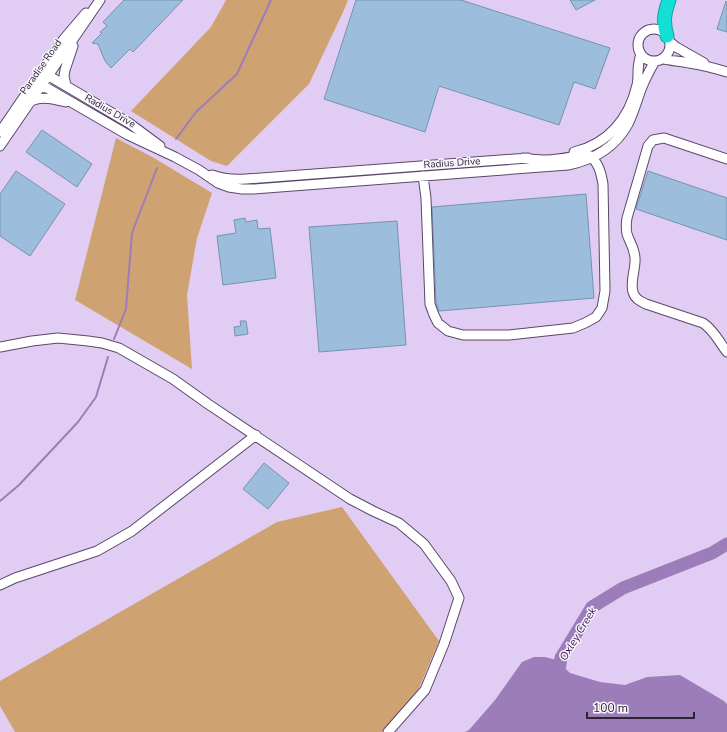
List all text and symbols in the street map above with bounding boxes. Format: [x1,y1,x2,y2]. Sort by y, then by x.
street label: Paradise Road [17,36,65,97]
street label: Radius Drive [82,91,138,131]
street label: Radius Drive [423,154,481,172]
water label: Oxley Creek [556,604,600,664]
scale bar [587,694,694,720]
text: 100 m [593,700,628,716]

